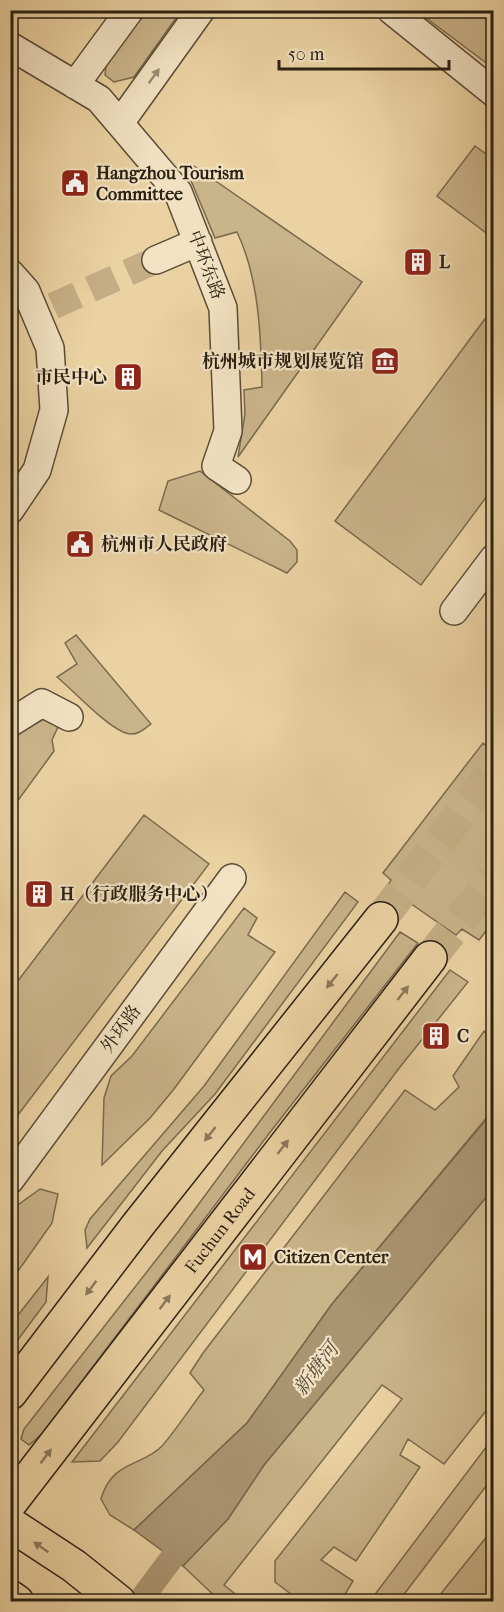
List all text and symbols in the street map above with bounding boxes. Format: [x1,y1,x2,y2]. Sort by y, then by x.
scale bar [279,33,448,71]
text: 50 m [288,44,325,65]
one-way arrow [148,68,160,84]
place label: Hangzhou Tourism Committee [96,163,245,205]
public building icon: Hangzhou Tourism Committee [59,167,91,199]
street label: 中环东路 [183,228,229,302]
building icon: L [402,246,434,278]
place label: L [439,252,451,273]
museum icon: 杭州城市规划展览馆 [369,345,401,377]
place label: 杭州城市规划展览馆 [202,351,364,372]
building icon: 市民中心 [112,361,144,393]
place label: 市民中心 [35,367,107,388]
public building icon: 杭州市人民政府 [64,528,96,560]
place label: 杭州市人民政府 [101,534,227,555]
building icon: H（行政服务中心） [23,878,55,910]
place label: H（行政服务中心） [60,884,218,905]
one-way arrow [325,973,338,989]
one-way arrow [397,985,409,1001]
street label: 外环路 [97,1001,145,1057]
building icon: C [420,1020,452,1052]
place label: C [457,1026,469,1047]
one-way arrow [204,1126,217,1142]
one-way arrow [277,1139,290,1155]
street label: Fuchun Road [180,1184,260,1277]
metro station icon: Citizen Center [237,1241,269,1273]
place label: Citizen Center [274,1247,389,1268]
one-way arrow [85,1280,97,1295]
one-way arrow [158,1294,170,1309]
water label: 新塘河 [289,1336,345,1400]
one-way arrow [40,1449,52,1465]
one-way arrow [33,1541,50,1552]

